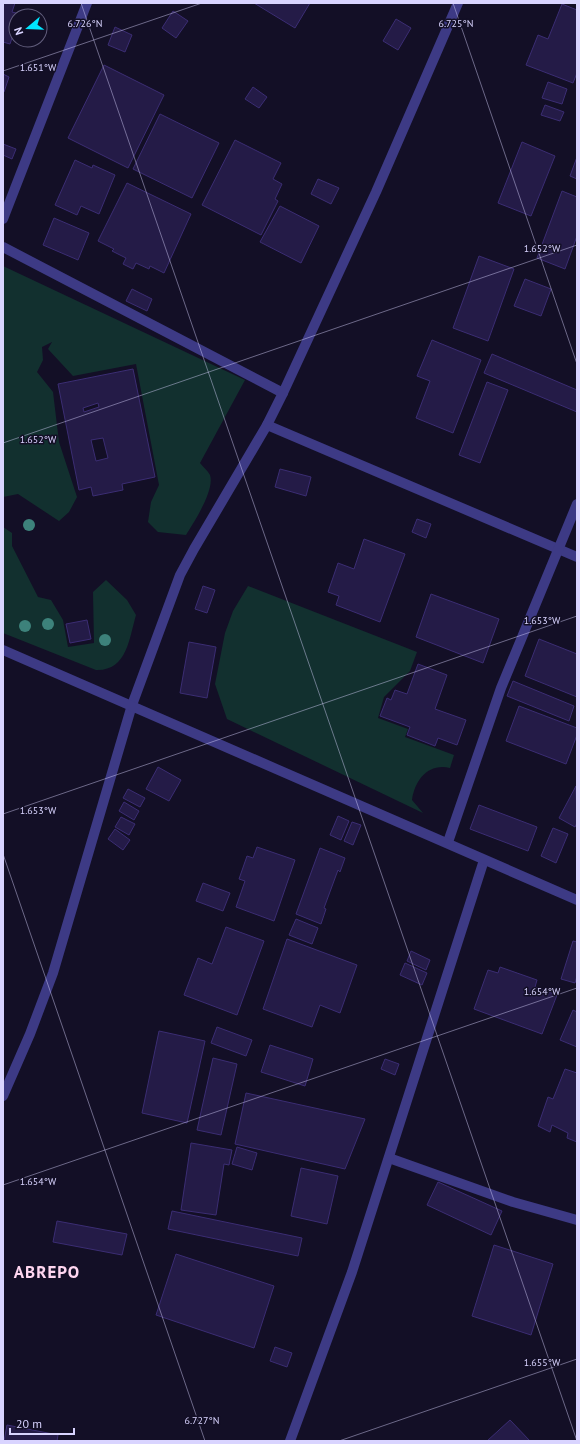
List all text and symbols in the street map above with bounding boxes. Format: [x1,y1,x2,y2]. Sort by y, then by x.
north arrow [8,8,48,48]
text: 6.726°N [68,17,102,30]
text: 6.725°N [439,17,473,30]
text: N [11,26,26,37]
text: 1.651°W [20,61,57,74]
text: 1.652°W [524,242,561,255]
text: 1.652°W [20,433,57,446]
text: 1.653°W [524,614,561,627]
text: 1.653°W [20,804,57,817]
text: 1.654°W [524,985,561,998]
text: 1.654°W [20,1175,57,1188]
district label: ABREPO [14,1261,80,1283]
text: 1.655°W [524,1356,561,1369]
scale bar [10,1410,74,1436]
text: 6.727°N [185,1414,219,1427]
text: 20 m [16,1416,42,1431]

